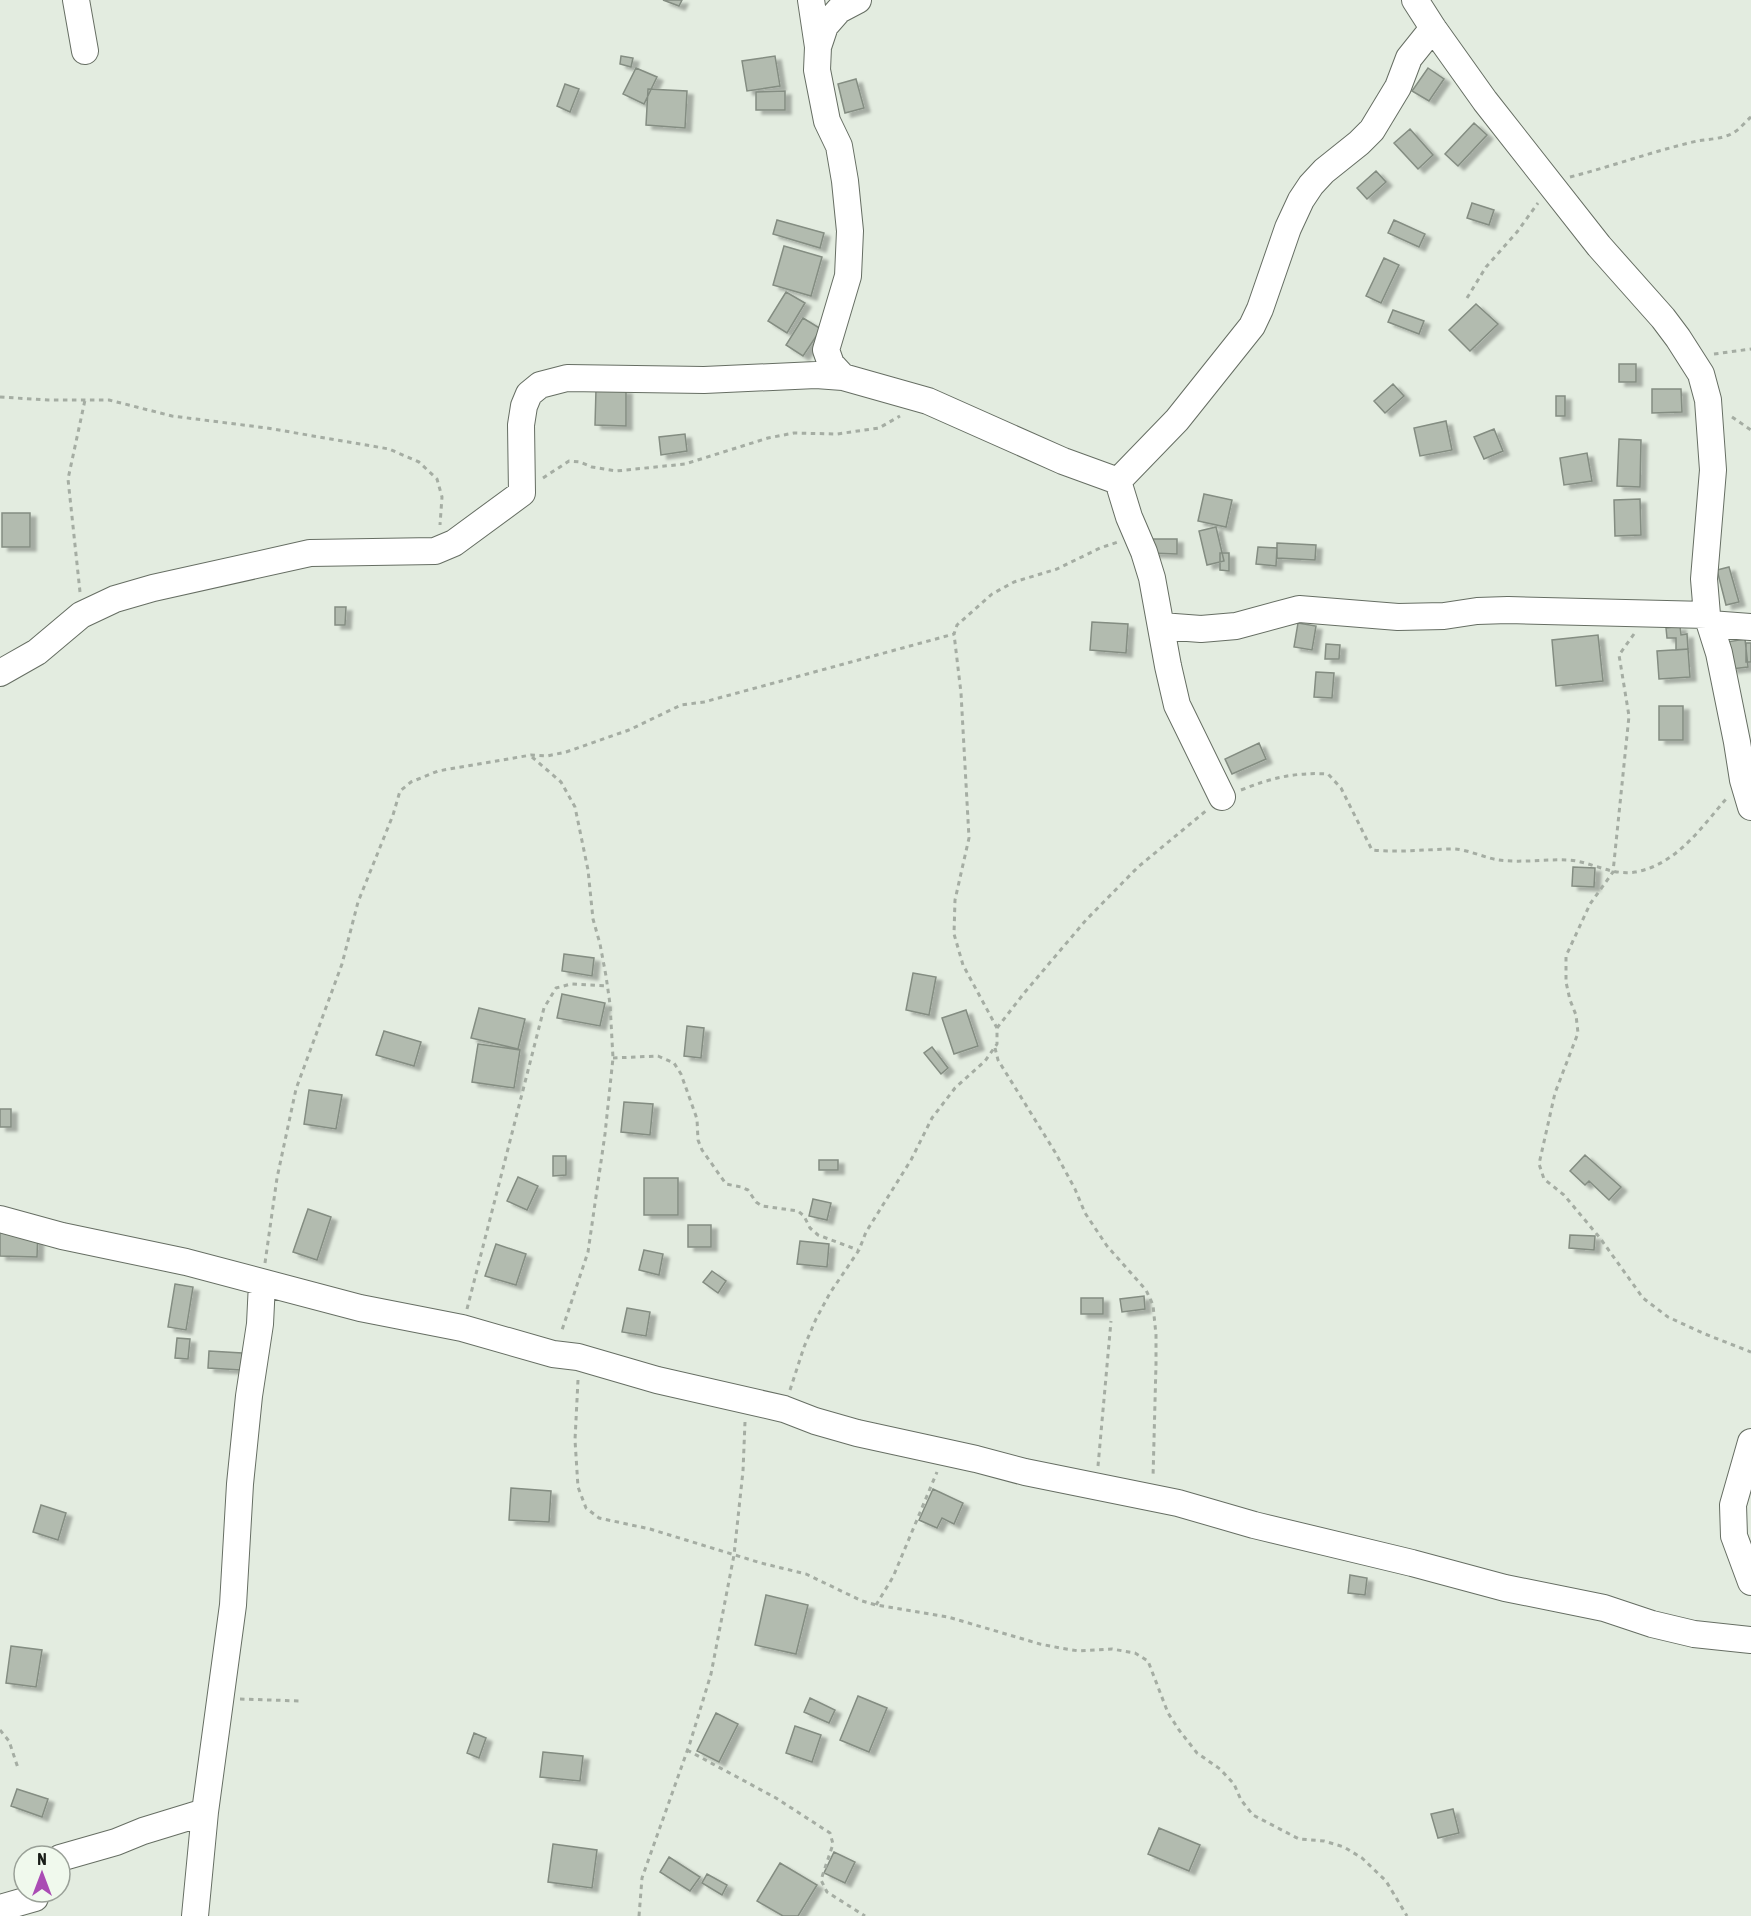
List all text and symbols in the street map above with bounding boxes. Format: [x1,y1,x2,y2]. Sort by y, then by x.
north arrow [12,1844,72,1904]
text: N [37,1850,47,1868]

